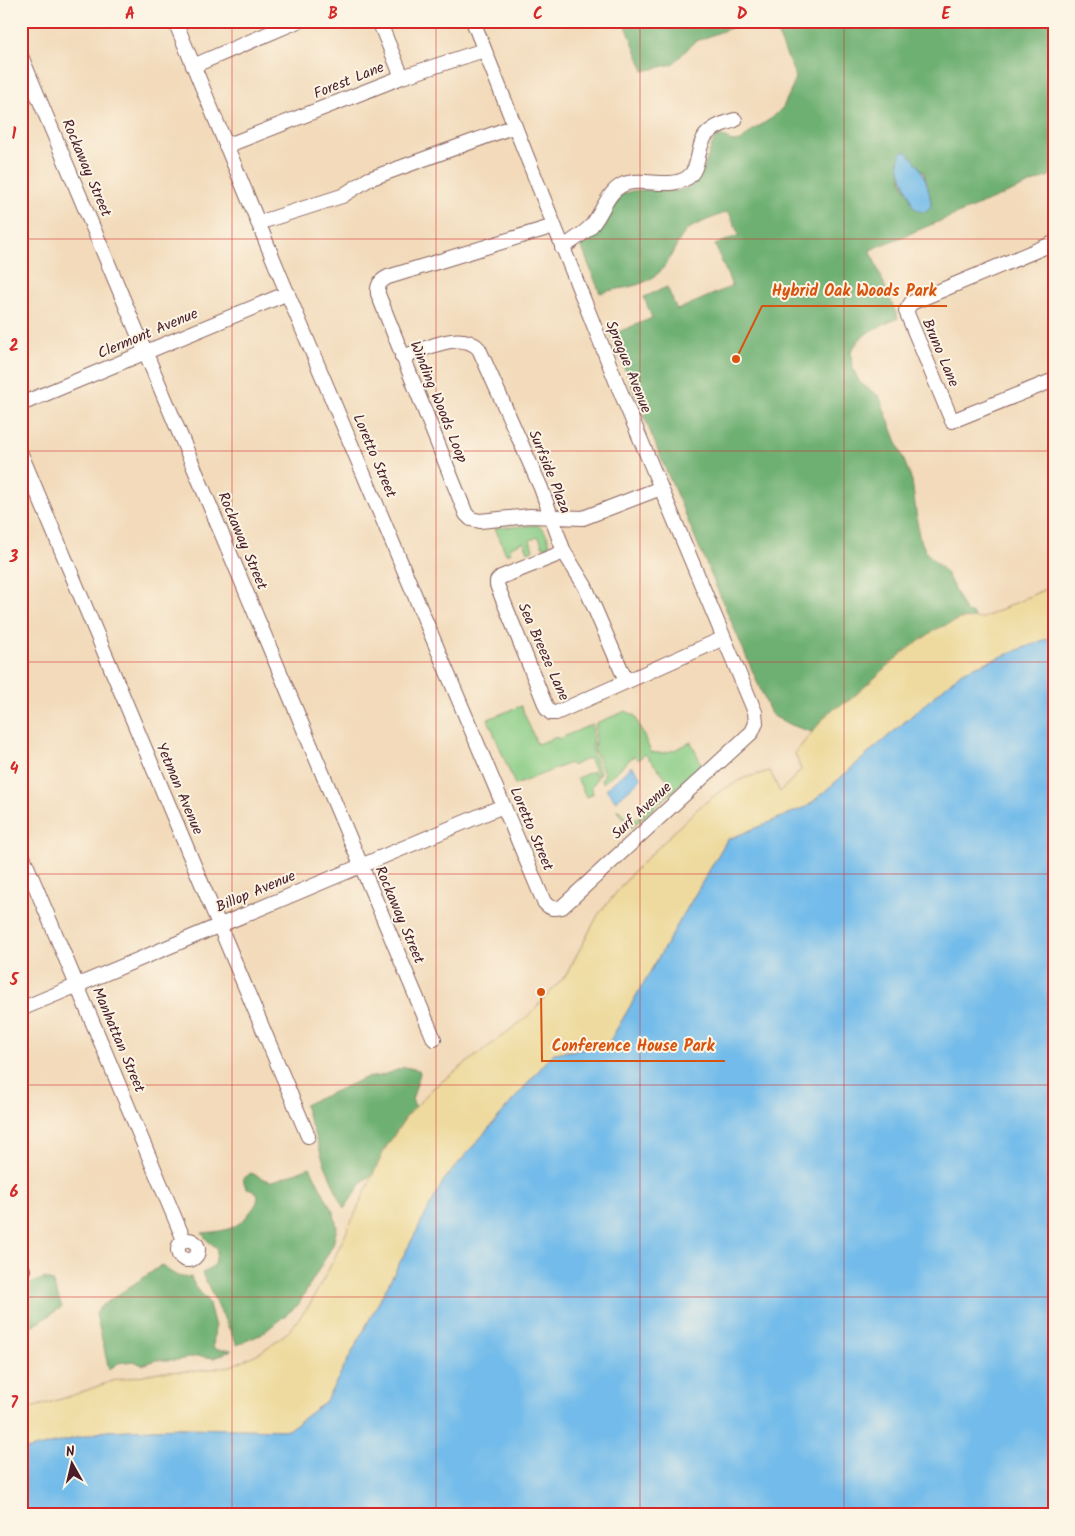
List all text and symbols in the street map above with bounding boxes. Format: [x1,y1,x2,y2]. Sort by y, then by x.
text: A [125,2,135,27]
text: B [328,2,338,27]
text: C [533,2,543,27]
text: D [737,2,748,27]
text: E [942,2,952,27]
street label: Forest Lane [310,56,388,106]
street label: Rockaway Street [55,115,118,221]
text: 1 [12,122,17,147]
callout: Hybrid Oak Woods Park [762,275,947,306]
text: Hybrid Oak Woods Park [772,279,937,304]
street label: Clermont Avenue [94,302,202,366]
street label: Bruno Lane [915,315,965,391]
street label: Sprague Avenue [598,317,658,417]
text: 2 [9,334,19,359]
street label: Winding Woods Loop [403,337,473,467]
street label: Loretto Street [346,410,403,502]
street label: Surfside Plaza [521,426,577,518]
street label: Rockaway Street [211,488,274,594]
text: 3 [9,545,19,570]
street label: Sea Breeze Lane [511,599,575,705]
street label: Yetman Avenue [149,739,209,839]
text: 4 [10,757,19,782]
street label: Surf Avenue [606,776,678,846]
street label: Loretto Street [503,783,560,875]
street label: Rockaway Street [368,862,431,968]
street label: Billop Avenue [212,864,300,920]
text: 5 [9,968,20,993]
street label: Manhattan Street [85,983,151,1097]
callout: Conference House Park [542,1030,725,1061]
text: Conference House Park [552,1034,715,1059]
text: 6 [10,1180,19,1205]
text: 7 [10,1391,18,1416]
north arrow [48,1438,98,1488]
text: N [64,1441,76,1464]

